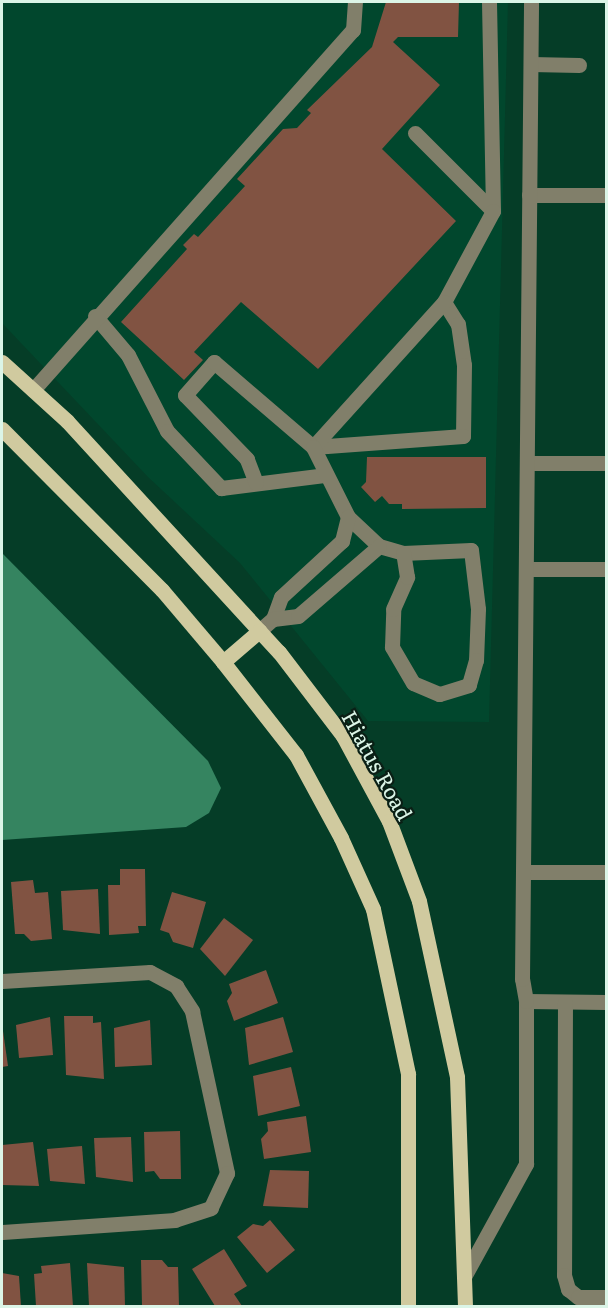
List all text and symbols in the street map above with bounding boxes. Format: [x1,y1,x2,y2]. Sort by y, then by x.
street label: Hiatus Road [338,706,418,824]

